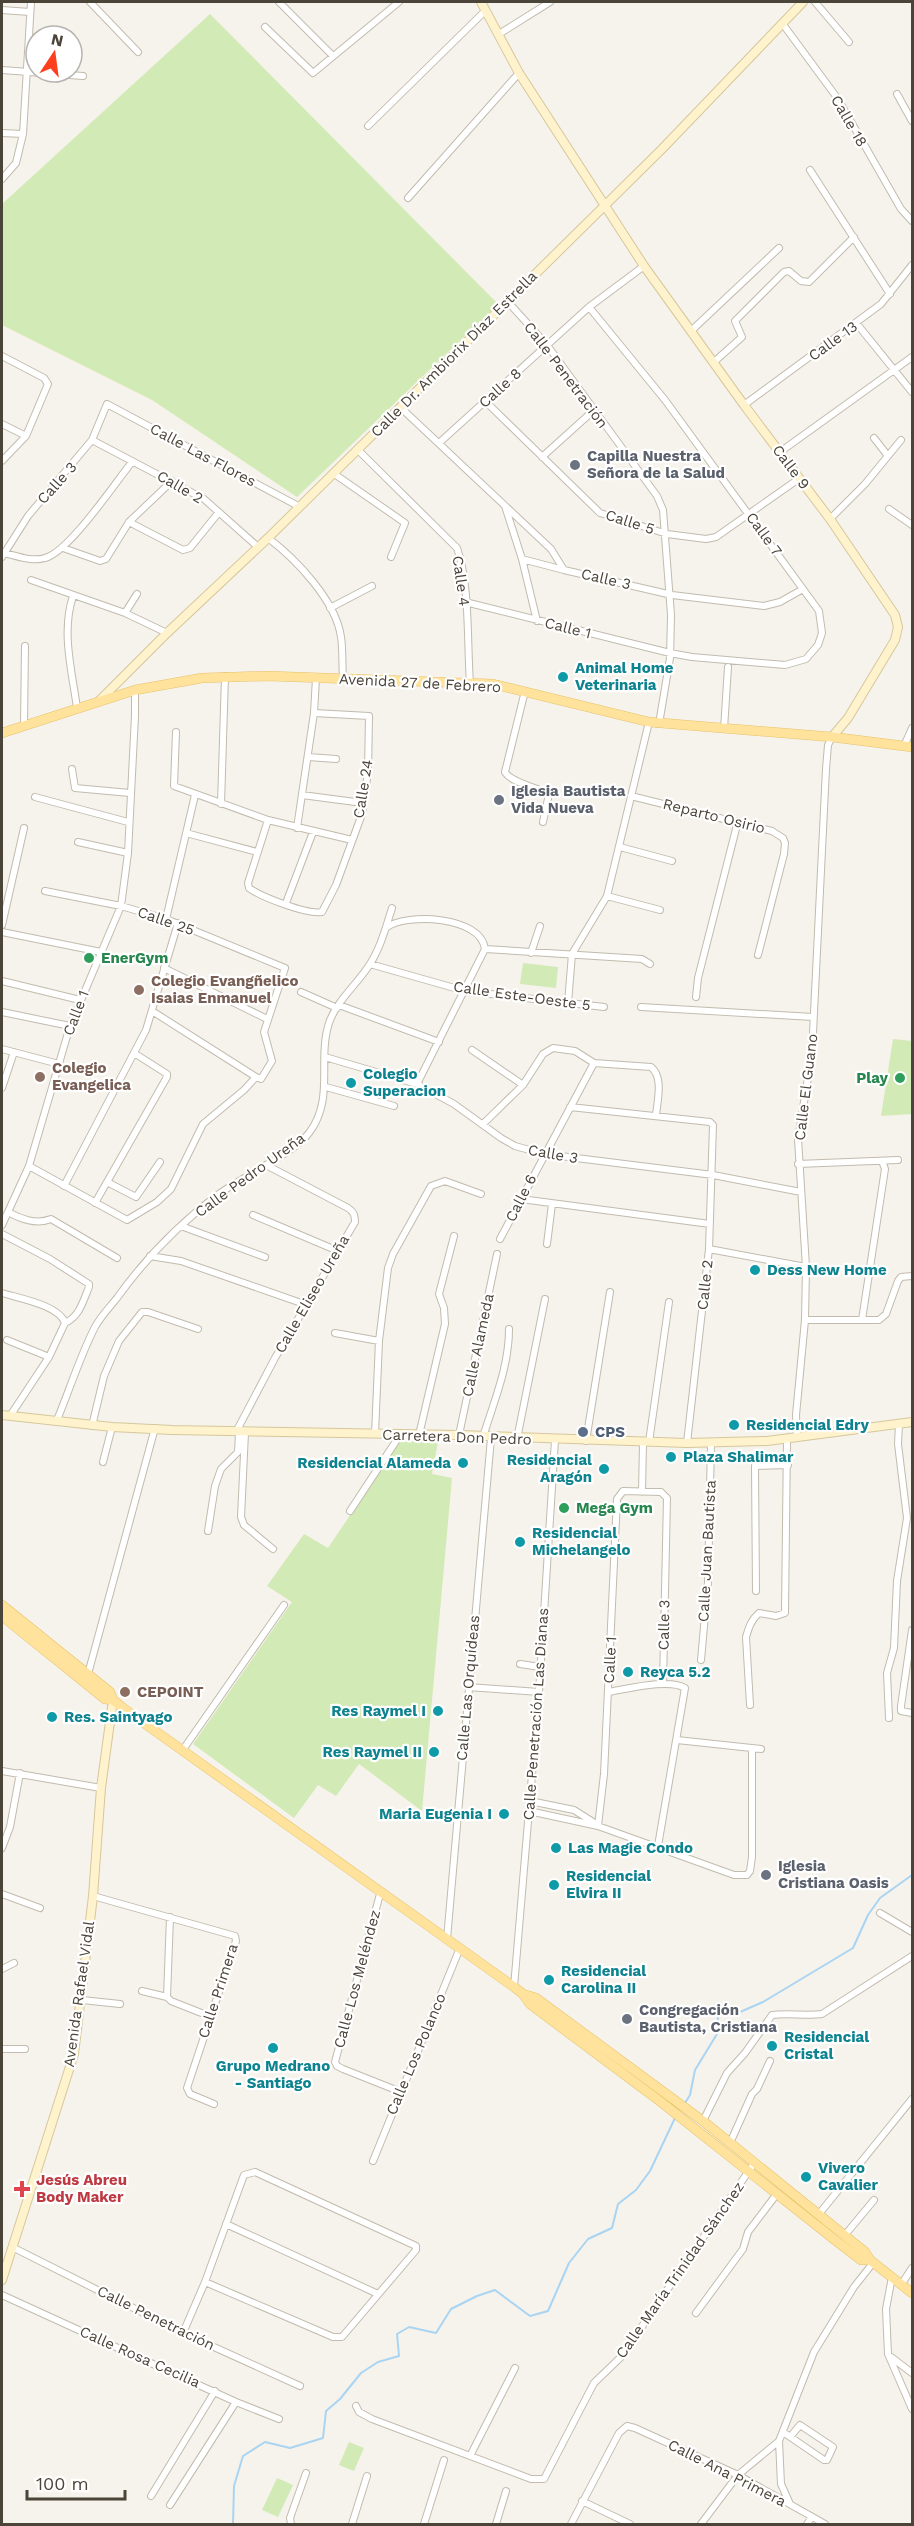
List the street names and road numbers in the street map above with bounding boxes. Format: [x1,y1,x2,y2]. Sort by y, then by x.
street label: Calle 18 [827,92,871,150]
street label: Calle Dr. Ambiorix Díaz Estrella [367,267,541,441]
street label: Calle 13 [805,317,861,365]
street label: Calle Penetración [520,318,612,432]
street label: Calle 8 [475,364,525,412]
street label: Calle Las Flores [147,419,259,491]
street label: Calle 9 [768,441,814,493]
street label: Calle 3 [33,458,81,508]
street label: Calle 2 [154,467,206,507]
street label: Calle 5 [603,506,657,538]
street label: Calle 7 [742,509,786,559]
street label: Calle 4 [449,555,473,607]
street label: Calle 3 [579,565,633,593]
street label: Calle 1 [543,614,593,642]
street label: Avenida 27 de Febrero [338,670,502,696]
street label: Calle 24 [349,758,377,820]
street label: Reparto Osirio [661,795,767,837]
street label: Calle 25 [135,903,197,939]
street label: Calle Este-Oeste 5 [452,977,592,1015]
street label: Calle 1 [59,988,93,1038]
street label: Calle El Guano [791,1033,821,1141]
street label: Calle Pedro Ureña [191,1129,309,1221]
street label: Calle 3 [527,1141,579,1167]
street label: Calle 6 [501,1171,541,1225]
street label: Calle Eliseo Ureña [271,1231,353,1356]
street label: Calle 2 [693,1259,717,1311]
street label: Calle Alameda [458,1291,498,1398]
street label: Carretera Don Pedro [382,1425,532,1449]
street label: Calle Juan Bautista [694,1479,720,1623]
street label: Calle 3 [655,1600,673,1650]
street label: Calle Penetración Las Dianas [520,1607,552,1821]
street label: Calle Las Orquídeas [453,1614,483,1762]
street label: Calle 1 [600,1636,620,1684]
street label: Calle Los Meléndez [330,1908,384,2050]
street label: Avenida Rafael Vidal [60,1919,98,2068]
street label: Calle Primera [194,1941,242,2041]
street label: Calle Los Polanco [382,1991,450,2117]
street label: Calle María Trinidad Sánchez [612,2178,748,2362]
street label: Calle Penetración [94,2282,218,2354]
street label: Calle Rosa Cecilia [77,2322,204,2392]
street label: Calle Ana Primera [665,2435,790,2511]

